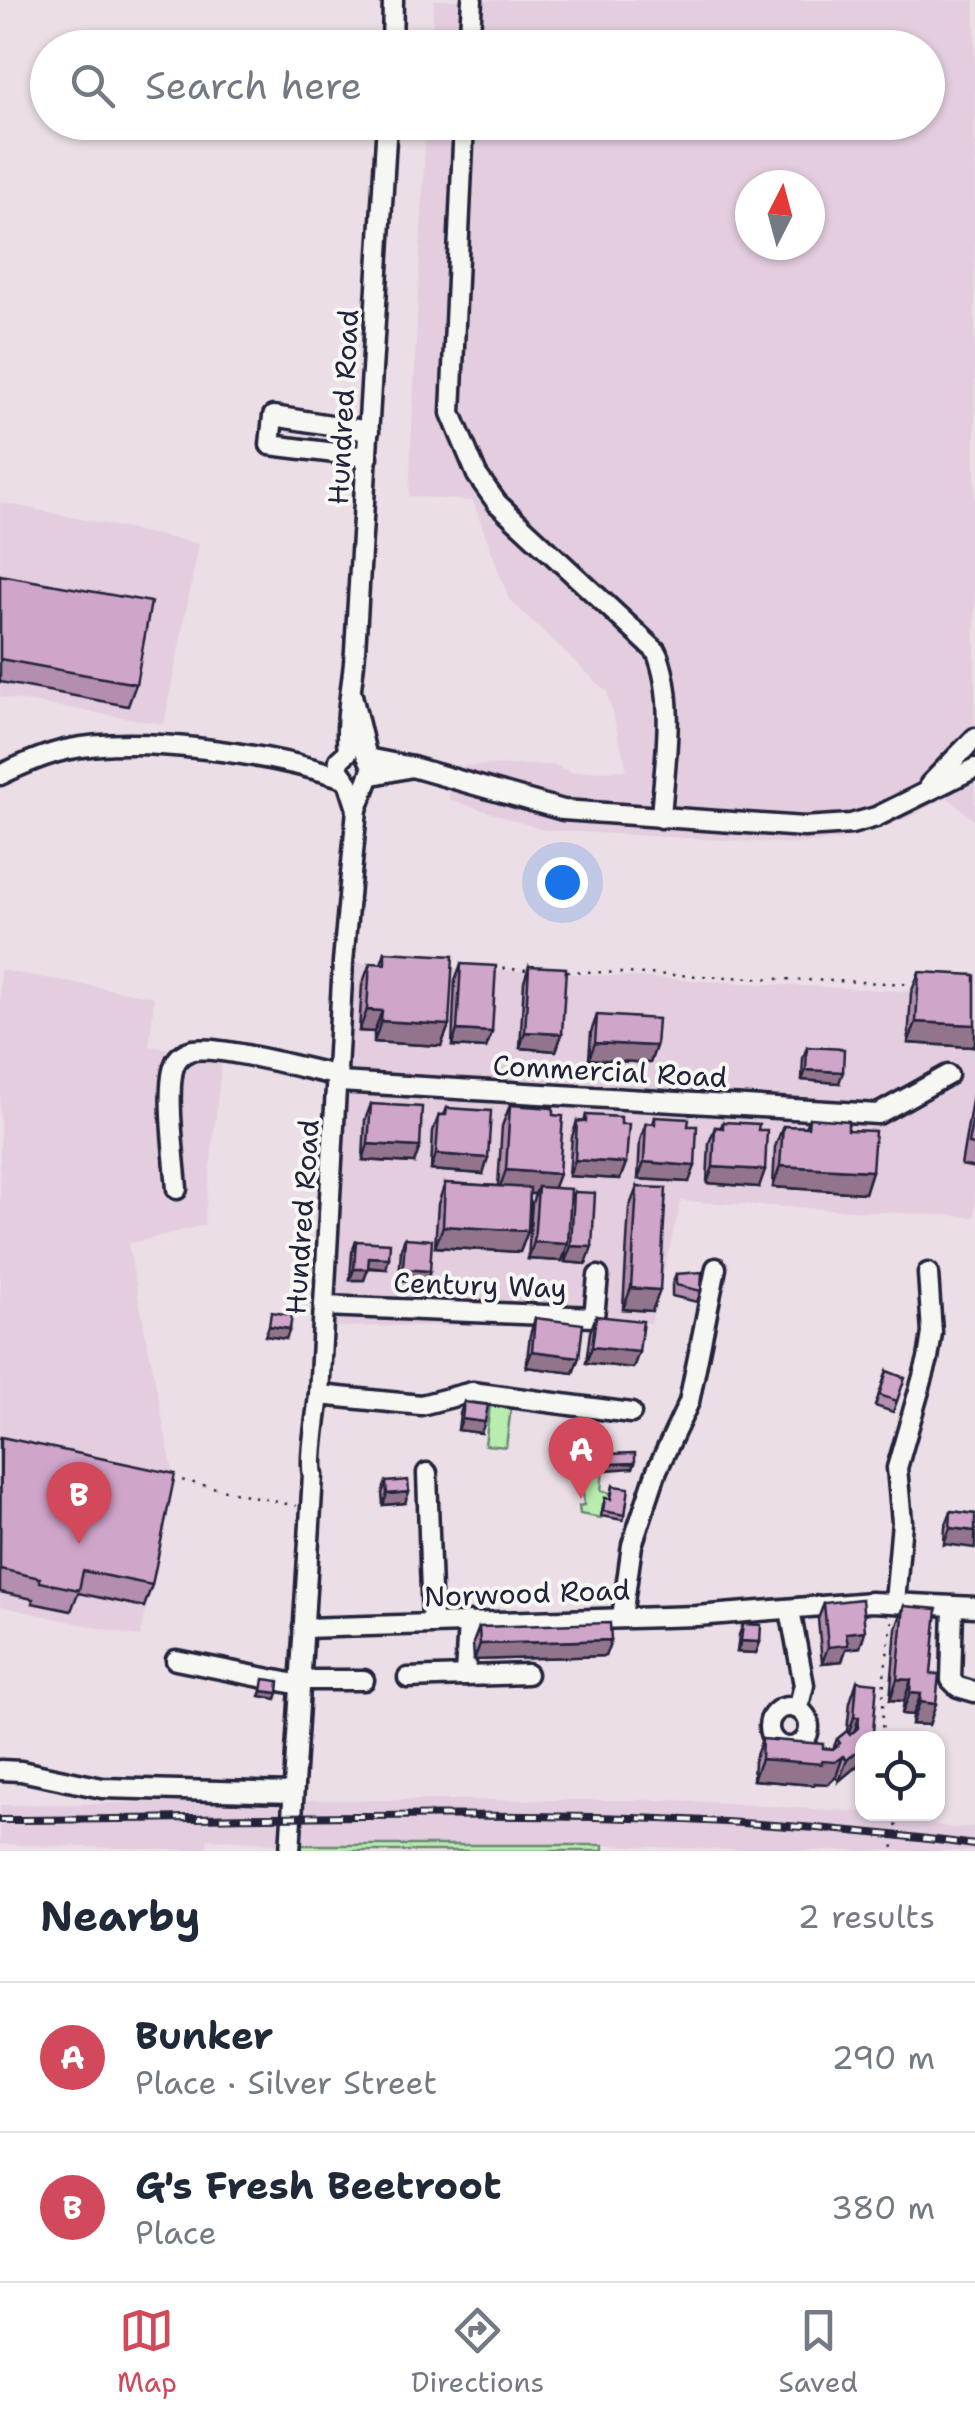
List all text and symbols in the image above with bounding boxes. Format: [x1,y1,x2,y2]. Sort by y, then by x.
search box [30,30,945,140]
icon: search [65,58,120,113]
text: Search here [145,60,362,111]
north arrow [735,170,825,260]
street label: Hundred Road [319,308,367,506]
your location [537,857,588,908]
street label: Commercial Road [492,1046,728,1096]
street label: Hundred Road [276,1118,328,1316]
street label: Century Way [393,1263,567,1307]
pin: A [548,1416,614,1499]
pin: B [46,1462,112,1544]
street label: Norwood Road [423,1570,631,1616]
map controls [855,1731,945,1821]
button: locate [855,1731,945,1821]
text: Nearby [40,1888,200,1944]
text: 2 results [798,1895,935,1938]
text: Bunker [135,2010,274,2061]
text: A [60,2036,85,2079]
text: 290 m [832,2036,935,2079]
text: Place · Silver Street [135,2061,437,2104]
text: G's Fresh Beetroot [135,2160,501,2211]
text: B [63,2186,82,2229]
text: 380 m [831,2186,935,2229]
text: Place [135,2211,217,2254]
tab: Map [117,2303,177,2401]
tab: Directions [411,2303,544,2401]
tab: Saved [778,2303,858,2401]

